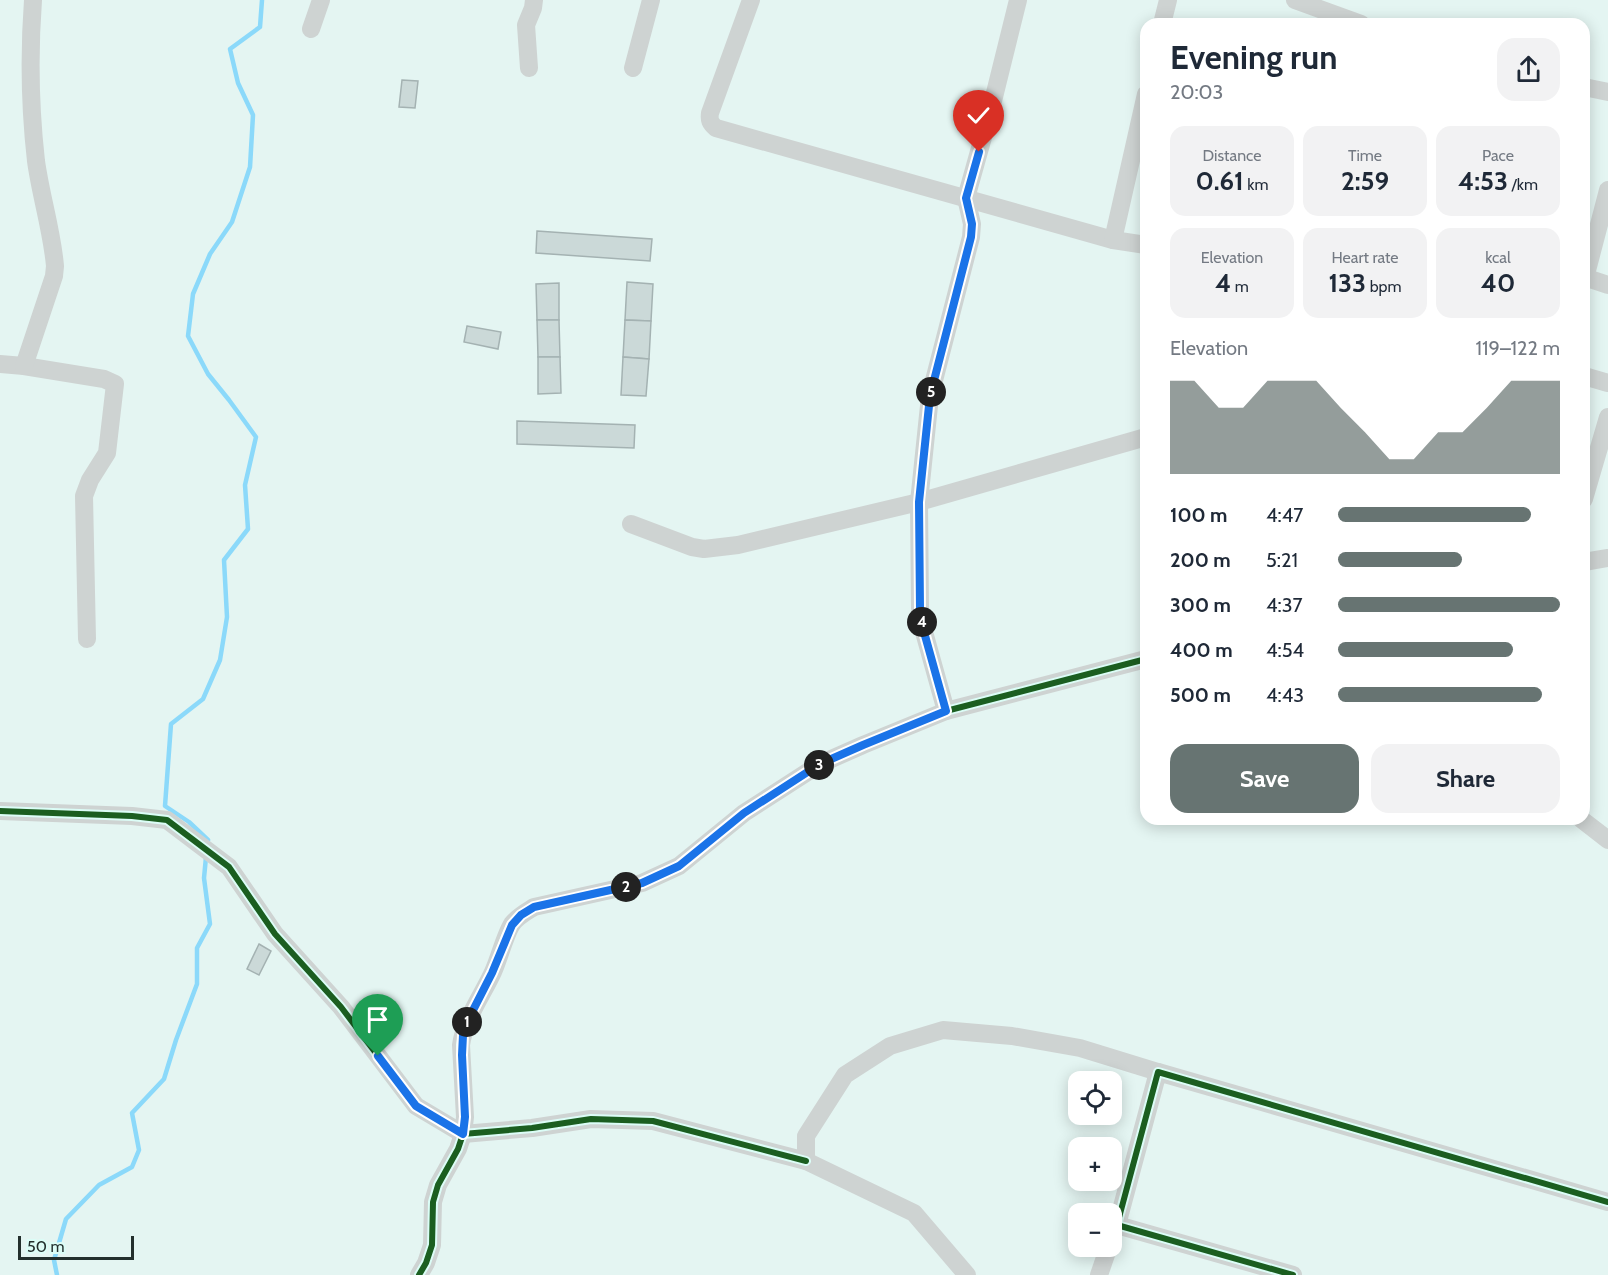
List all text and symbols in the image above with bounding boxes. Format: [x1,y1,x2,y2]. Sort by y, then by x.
text: Evening run [1170,37,1337,77]
button: share [1497,38,1560,101]
text: 20:03 [1170,80,1223,104]
pin [953,90,1004,152]
icon: check [962,99,995,132]
text: Distance [1203,146,1261,165]
text: Time [1348,146,1382,165]
text: Pace [1482,146,1514,165]
text: 0.61 [1196,165,1244,197]
text: 2:59 [1341,165,1389,197]
text: 4:53 [1458,165,1508,197]
text: km [1244,175,1268,194]
text: /km [1508,175,1538,194]
text: Elevation [1201,248,1263,267]
text: Heart rate [1332,248,1398,267]
text: kcal [1485,248,1511,267]
text: 4 [1215,267,1231,299]
text: 133 [1328,267,1366,299]
text: 40 [1481,267,1515,299]
text: m [1231,277,1249,296]
text: bpm [1366,277,1402,296]
text: Elevation [1170,336,1248,360]
text: 119–122 m [1476,336,1560,360]
pin: 5 [916,377,946,407]
text: 5 [927,382,935,401]
text: 100 m [1170,503,1228,527]
text: 4:47 [1266,503,1303,527]
text: 200 m [1170,548,1231,572]
text: 5:21 [1266,548,1298,572]
text: 300 m [1170,593,1231,617]
text: 4:37 [1266,593,1303,617]
pin: 4 [907,607,937,637]
text: 4 [917,612,927,631]
text: 400 m [1170,638,1233,662]
text: 4:54 [1266,638,1304,662]
text: 500 m [1170,683,1231,707]
text: 4:43 [1266,683,1304,707]
button: Save [1170,744,1359,813]
button: Share [1371,744,1560,813]
pin: 3 [804,750,834,780]
text: 3 [815,755,823,774]
pin: 2 [611,872,641,902]
text: 2 [622,877,630,896]
pin [352,994,403,1056]
icon: arrive [361,1003,394,1036]
pin: 1 [452,1007,482,1037]
text: 1 [464,1012,470,1031]
map controls [1068,1071,1122,1257]
button: locate [1068,1071,1122,1125]
button: + [1068,1137,1122,1191]
button: − [1068,1203,1122,1257]
scale bar [18,1233,134,1260]
text: 50 m [27,1237,64,1256]

